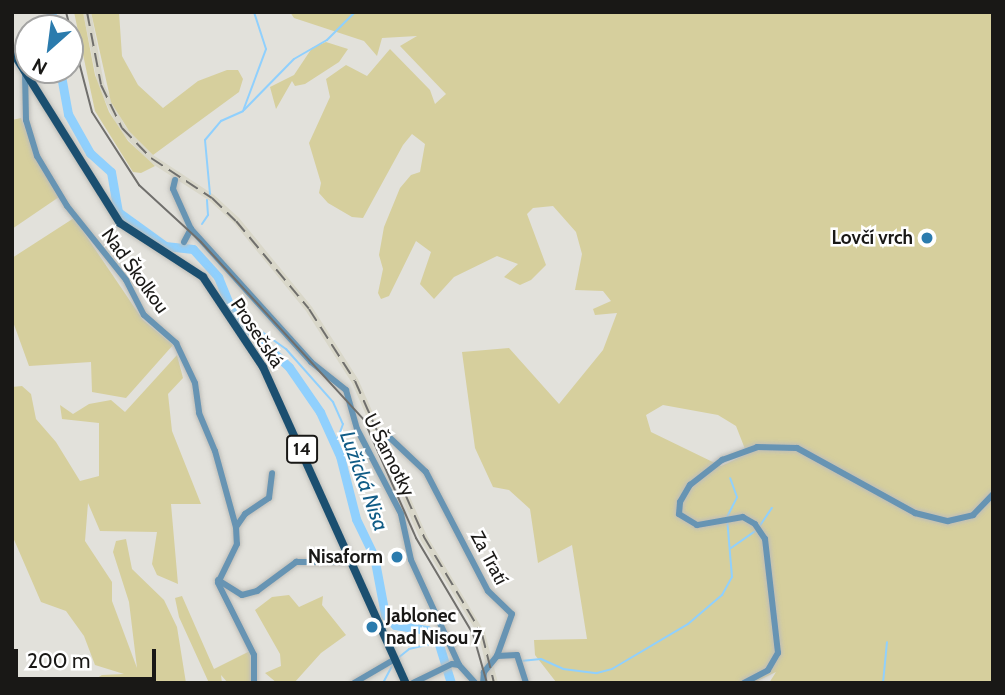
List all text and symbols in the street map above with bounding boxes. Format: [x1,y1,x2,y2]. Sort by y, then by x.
north arrow [14,14,84,84]
text: N [29,53,51,80]
street label: Nad Školkou [96,224,174,318]
place label: Lovčí vrch [831,227,913,249]
marker: Lovčí vrch [919,230,935,246]
street label: Prosečská [226,294,288,372]
street label: U Šamotky [358,410,420,500]
water label: Lužická Nisa [334,428,394,534]
road number: 14 [284,434,320,463]
street label: Za Tratí [465,527,513,589]
place label: Nisaform [308,546,383,568]
marker: Nisaform [389,549,405,565]
place label: Jablonec nad Nisou 7 [386,605,482,649]
marker: Jablonec nad Nisou 7 [364,619,380,635]
scale bar [18,636,159,680]
text: 200 m [27,648,90,673]

